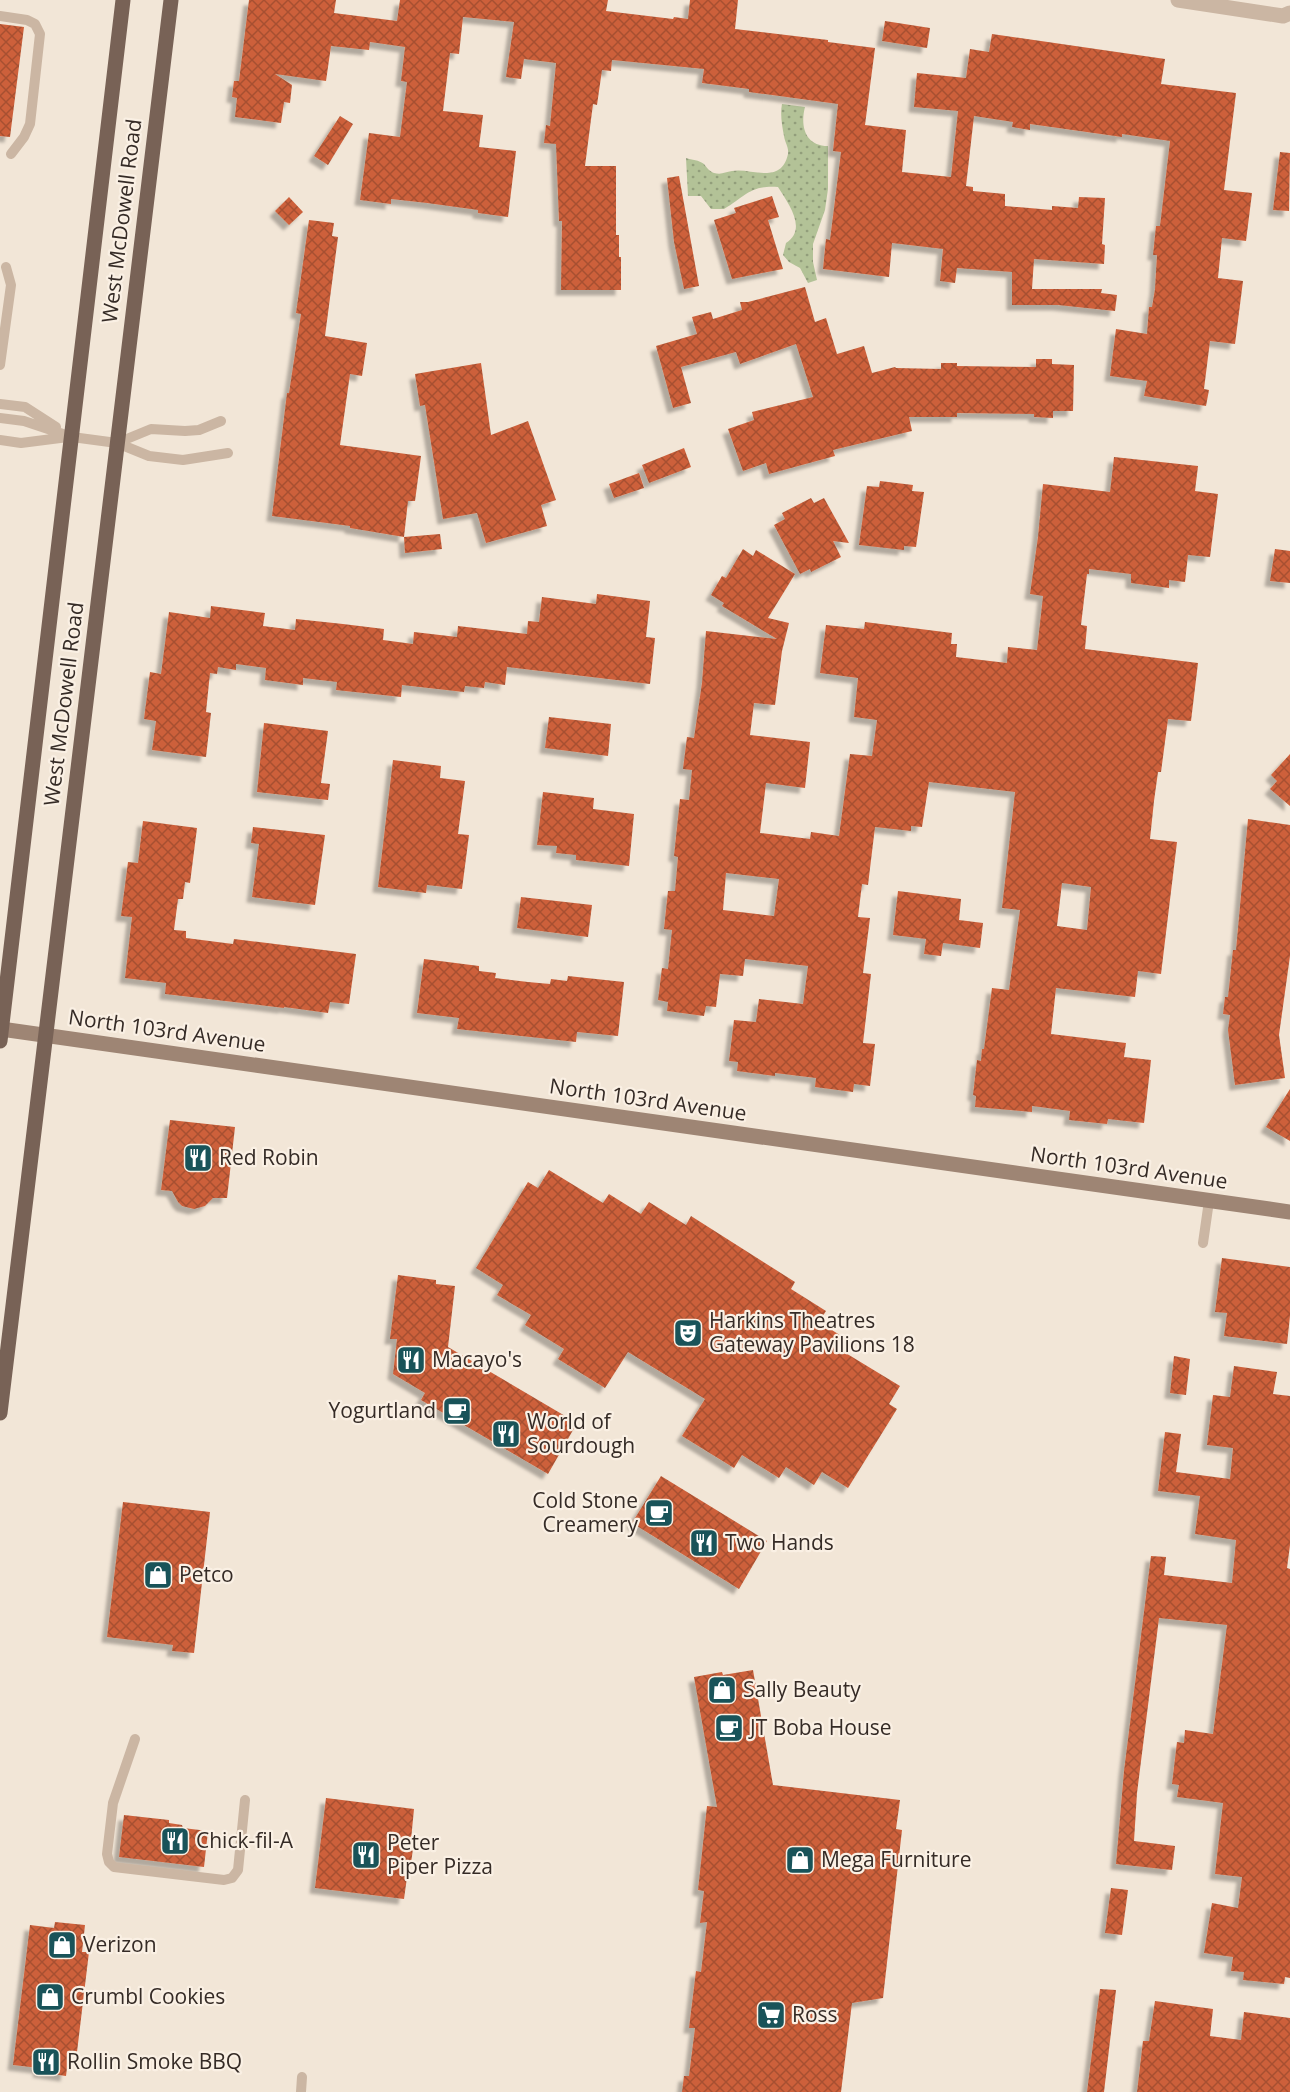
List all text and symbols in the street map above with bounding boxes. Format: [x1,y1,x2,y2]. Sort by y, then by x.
street label: West McDowell Road [95,117,147,324]
street label: West McDowell Road [37,600,89,807]
street label: North 103rd Avenue [67,1002,268,1058]
street label: North 103rd Avenue [548,1071,749,1127]
street label: North 103rd Avenue [1029,1139,1230,1195]
restaurant icon: Red Robin [182,1142,214,1174]
place label: Red Robin [219,1143,319,1171]
place label: Harkins Theatres Gateway Pavilions 18 [709,1306,915,1358]
theatre icon: Harkins Theatres Gateway Pavilions 18 [672,1317,704,1349]
restaurant icon: Macayo's [395,1344,427,1376]
place label: Macayo's [432,1345,522,1373]
cafe icon: Yogurtland [441,1395,473,1427]
place label: Yogurtland [329,1396,436,1424]
place label: World of Sourdough [527,1407,635,1459]
restaurant icon: World of Sourdough [490,1418,522,1450]
place label: Cold Stone Creamery [532,1486,638,1538]
cafe icon: Cold Stone Creamery [643,1497,675,1529]
restaurant icon: Two Hands [688,1527,720,1559]
place label: Two Hands [725,1528,834,1556]
shop icon: Petco [142,1559,174,1591]
place label: Petco [179,1560,234,1588]
shop icon: Sally Beauty [706,1674,738,1706]
place label: Sally Beauty [743,1675,861,1703]
cafe icon: JT Boba House [713,1712,745,1744]
place label: JT Boba House [748,1713,892,1741]
restaurant icon: Chick-fil-A [159,1825,191,1857]
place label: Chick-fil-A [196,1826,294,1854]
place label: Peter Piper Pizza [387,1828,493,1880]
restaurant icon: Peter Piper Pizza [350,1839,382,1871]
shop icon: Mega Furniture [784,1844,816,1876]
place label: Mega Furniture [821,1845,971,1873]
shop icon: Verizon [46,1929,78,1961]
place label: Verizon [83,1930,157,1958]
shop icon: Crumbl Cookies [34,1981,66,2013]
place label: Crumbl Cookies [71,1982,225,2010]
supermarket icon: Ross [755,1999,787,2031]
place label: Ross [792,2000,838,2028]
restaurant icon: Rollin Smoke BBQ [30,2046,62,2078]
place label: Rollin Smoke BBQ [67,2047,242,2075]

